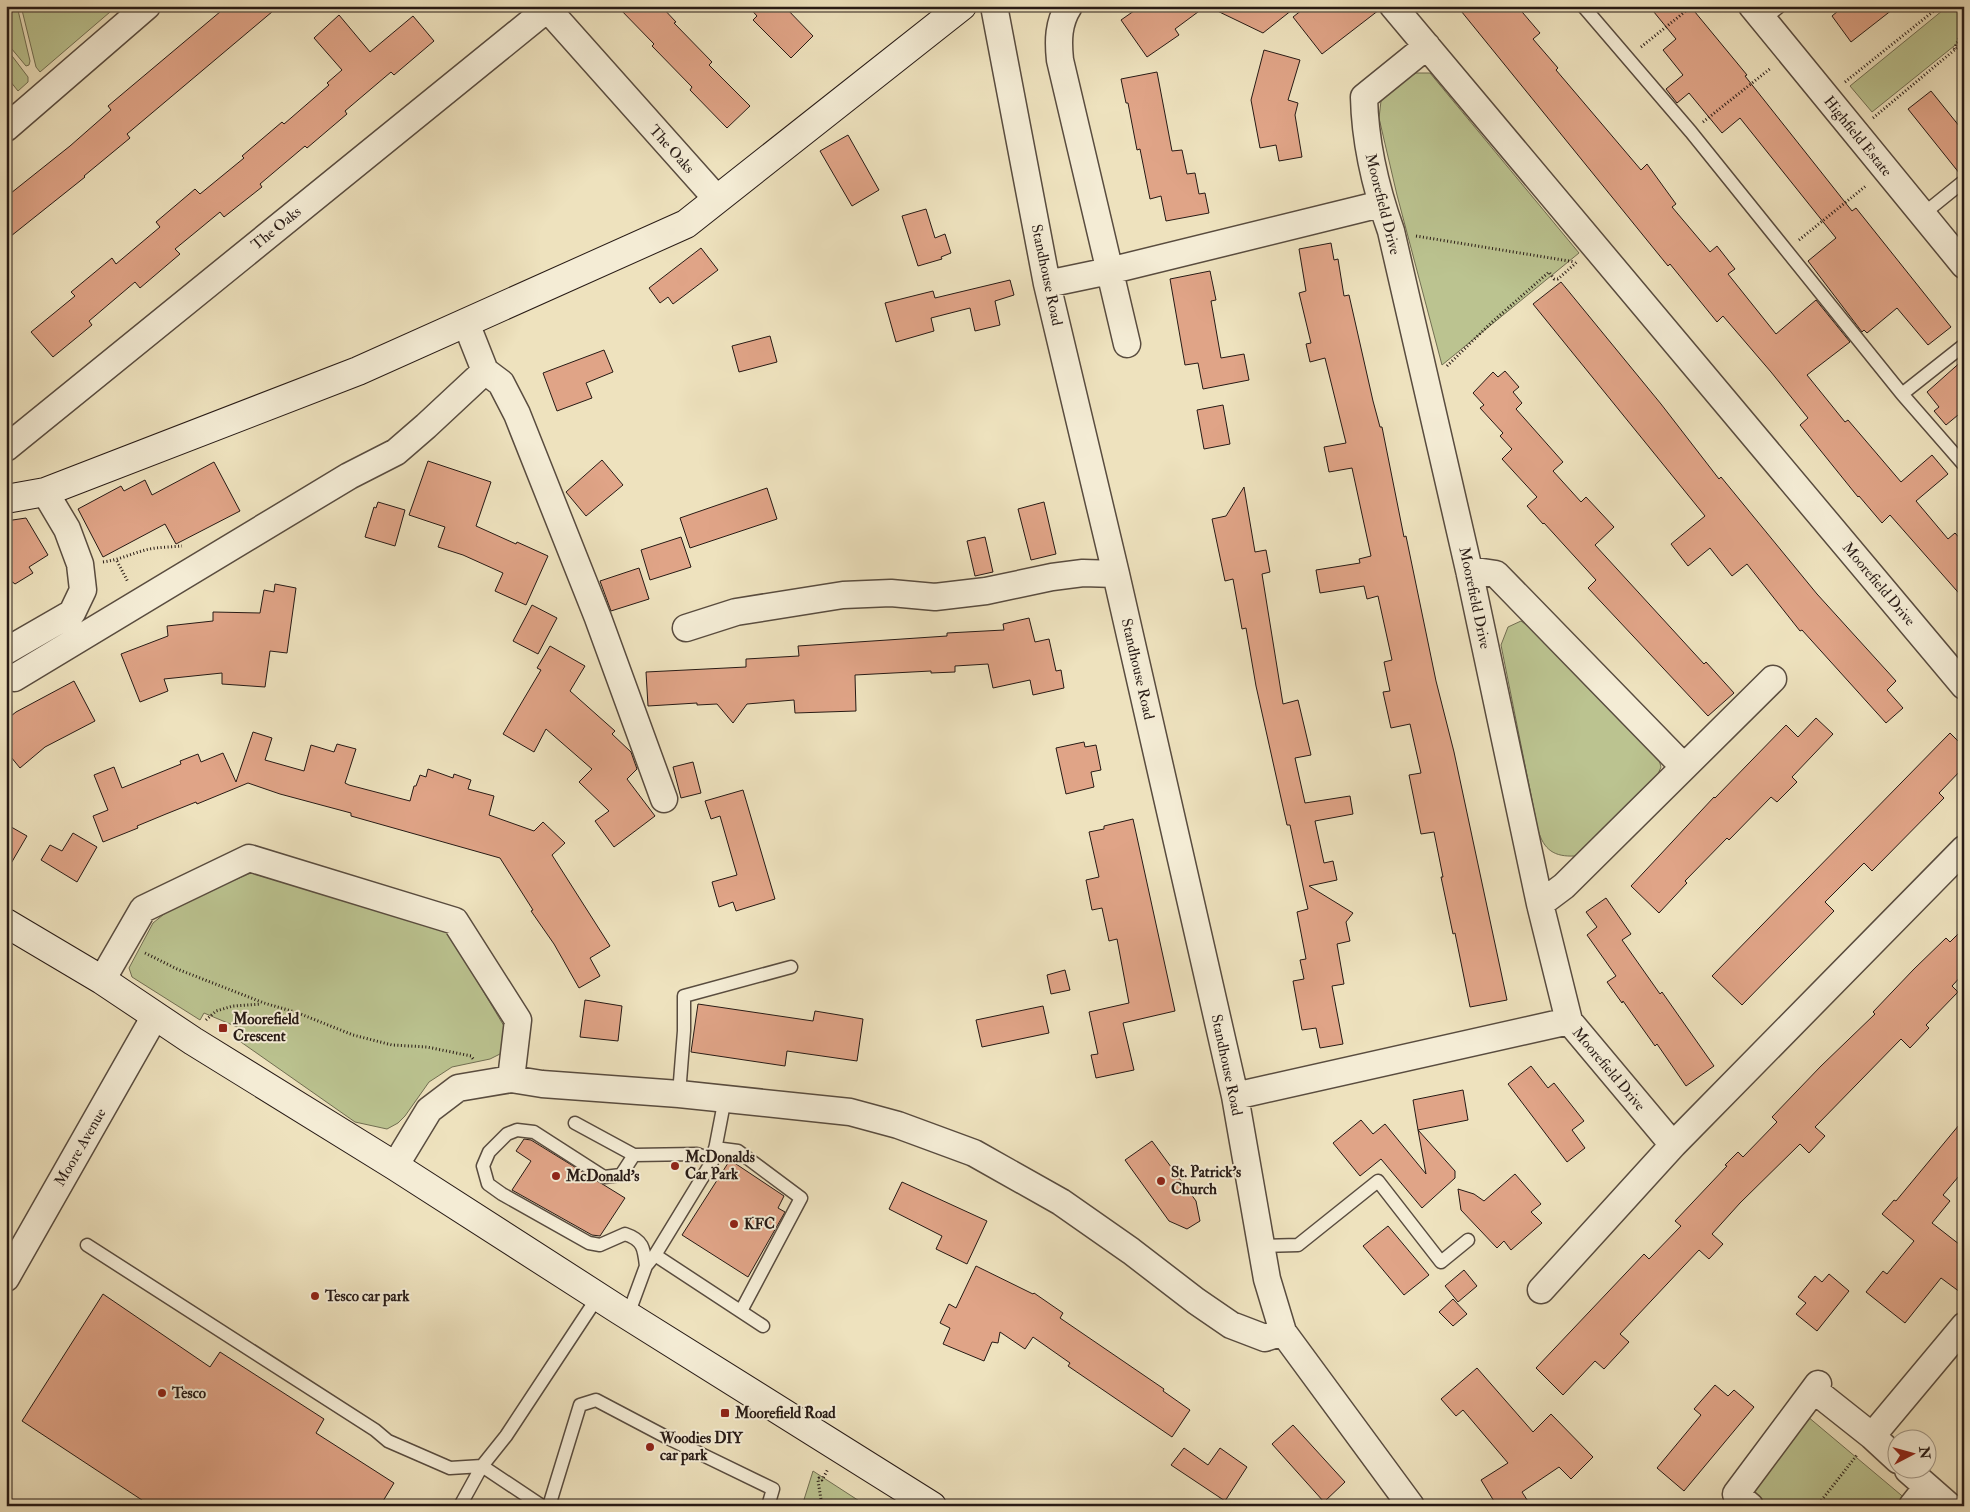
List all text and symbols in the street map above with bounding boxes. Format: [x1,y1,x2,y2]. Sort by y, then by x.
street label: Highfield Estate [1819,92,1896,181]
street label: The Oaks [645,121,698,178]
street label: Moorefield Drive [1361,152,1404,257]
street label: The Oaks [247,202,305,254]
street label: Standhouse Road [1026,223,1067,328]
street label: Moorefield Drive [1838,539,1919,630]
street label: Moorefield Drive [1454,545,1495,651]
street label: Standhouse Road [1117,617,1159,722]
place label: Moorefield Crescent [232,1010,300,1046]
street label: Standhouse Road [1206,1013,1247,1118]
marker: Moorefield Crescent [217,1022,229,1034]
street label: Moorefield Drive [1568,1024,1649,1115]
street label: Moore Avenue [50,1105,110,1190]
place label: McDonalds Car Park [684,1148,755,1184]
marker: McDonalds Car Park [669,1160,681,1172]
place label: St. Patrick's Church [1171,1163,1241,1199]
place label: McDonald's [565,1167,639,1186]
marker: McDonald's [550,1170,562,1182]
marker: St. Patrick's Church [1155,1175,1167,1187]
place label: KFC [744,1215,775,1234]
marker: KFC [728,1218,740,1230]
place label: Tesco car park [324,1287,410,1307]
marker: Tesco car park [309,1290,321,1302]
place label: Tesco [171,1384,207,1403]
marker: Tesco [156,1387,168,1399]
place label: Moorefield Road [734,1404,836,1423]
marker: Moorefield Road [719,1407,731,1419]
place label: Woodies DIY car park [659,1429,743,1466]
north arrow [1888,1430,1938,1480]
marker: Woodies DIY car park [644,1441,656,1453]
text: N [1915,1445,1934,1460]

